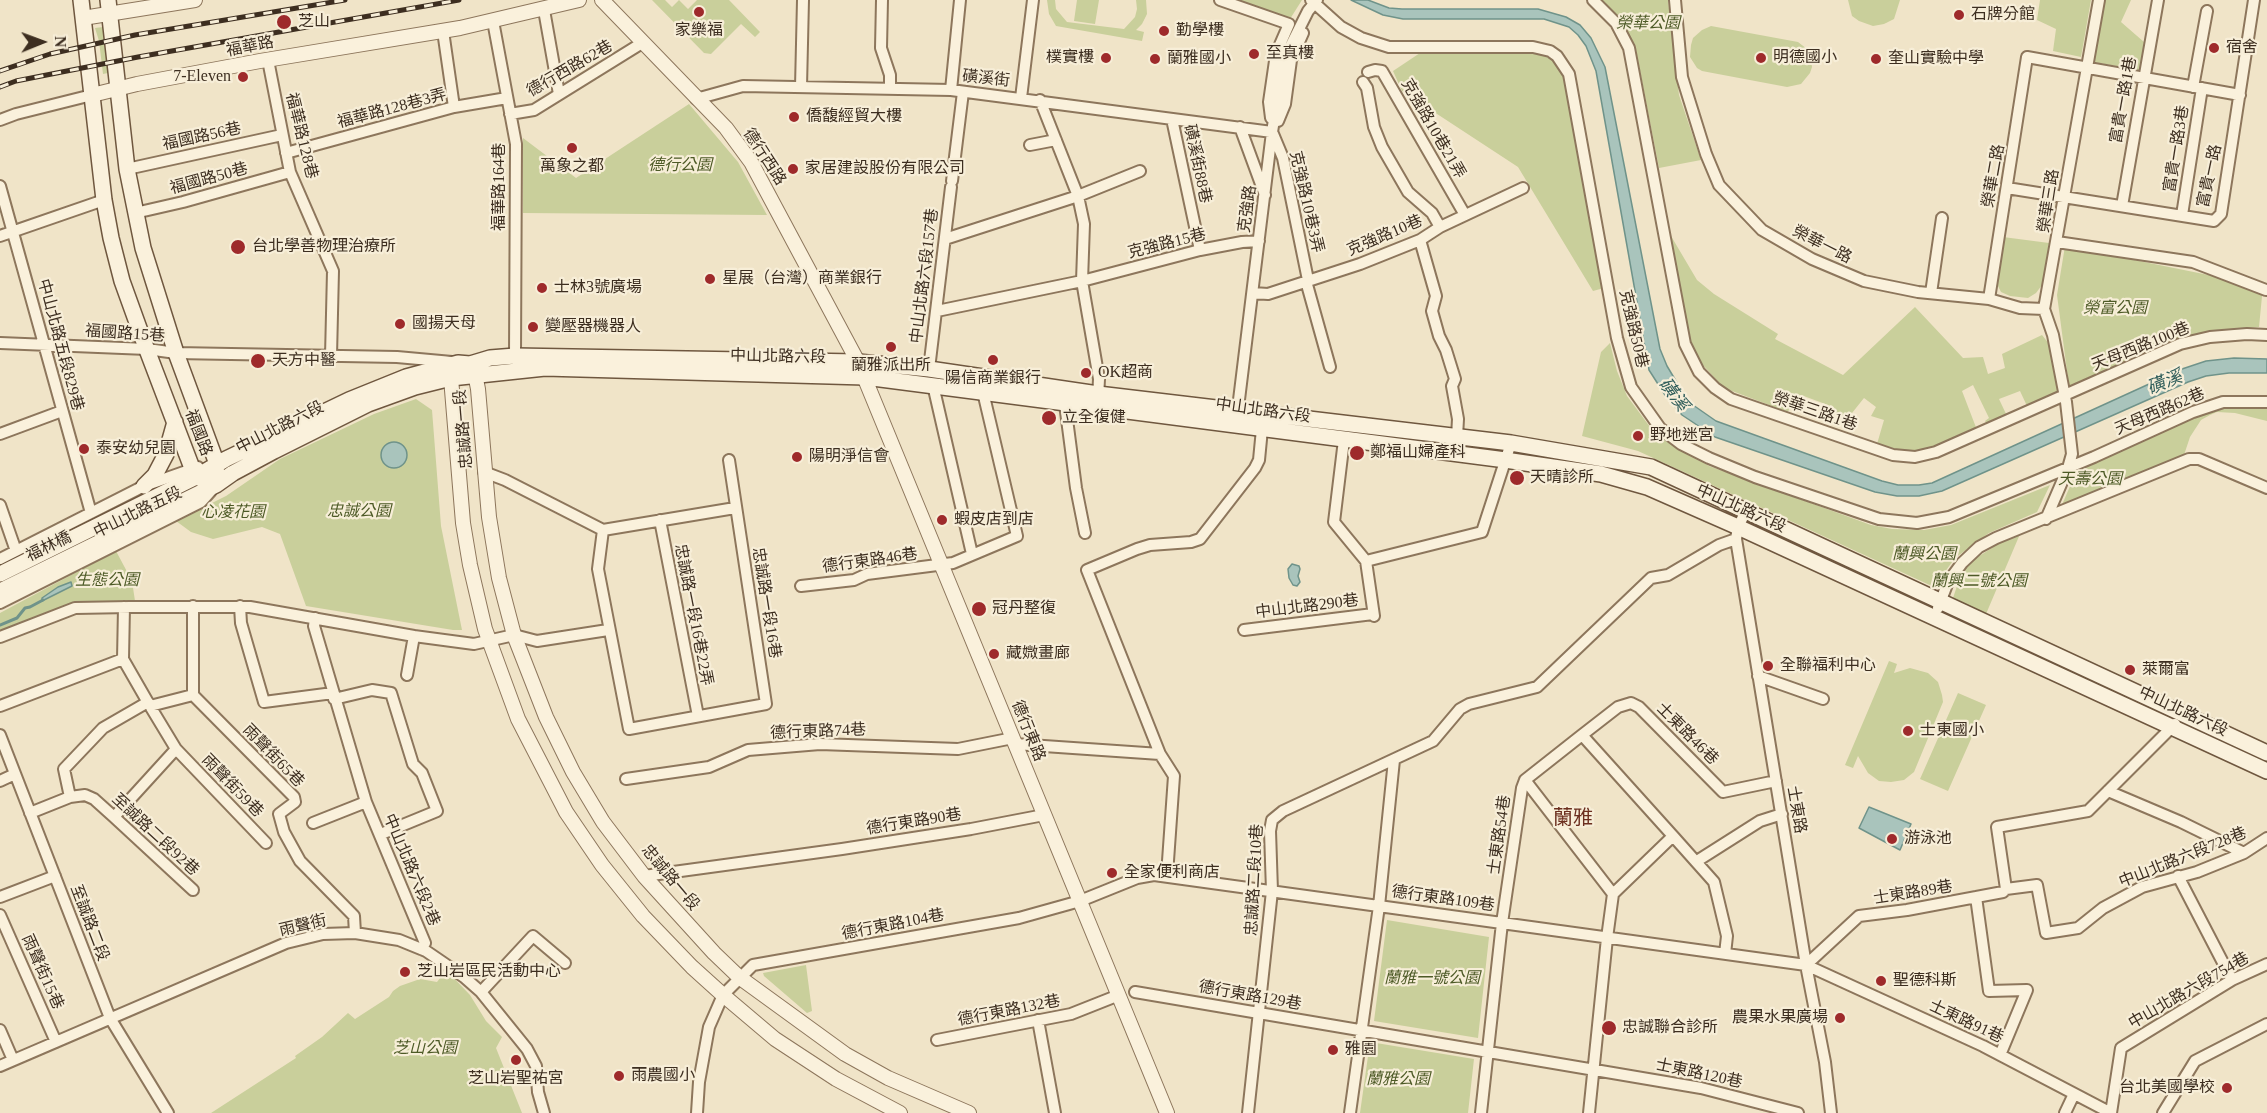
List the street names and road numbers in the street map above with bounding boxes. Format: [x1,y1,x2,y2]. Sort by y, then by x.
street label: 福華路 [225,33,275,61]
street label: 德行西路62巷 [524,37,616,101]
street label: 富貴一路1巷 [2107,55,2141,145]
street label: 磺溪街 [961,67,1011,91]
street label: 克強路10巷21弄 [1397,76,1469,182]
street label: 福華路128巷3弄 [335,85,449,133]
street label: 福華路128巷 [281,91,321,181]
street label: 富貴一路3巷 [2161,104,2193,194]
street label: 福國路56巷 [161,119,243,155]
street label: 磺溪街88巷 [1179,123,1215,205]
street label: 德行西路 [739,125,789,189]
street label: 福華路164巷 [490,143,510,231]
street label: 榮華二路 [1979,143,2009,209]
street label: 富貴一路 [2194,143,2226,209]
street label: 克強路10巷3弄 [1285,149,1327,255]
street label: 福國路50巷 [168,159,250,199]
street label: 榮華三路 [2035,168,2063,234]
street label: 克強路 [1235,184,1261,234]
street label: 中山北路六段157巷 [907,207,943,345]
street label: 克強路10巷 [1344,212,1426,260]
street label: 榮華一路 [1789,222,1855,268]
street label: 克強路15巷 [1126,225,1208,263]
street label: 中山北路五段829巷 [33,277,87,413]
street label: 克強路50巷 [1615,288,1651,370]
street label: 天母西路100巷 [2089,319,2193,375]
street label: 福國路15巷 [84,322,166,346]
street label: 中山北路六段 [730,347,826,367]
street label: 天母西路62巷 [2112,384,2208,440]
street label: 忠誠路一段 [451,388,477,470]
street label: 榮華三路1巷 [1770,389,1860,435]
street label: 中山北路六段 [1214,395,1312,427]
street label: 中山北路六段 [233,398,327,458]
street label: 福國路 [180,407,216,459]
street label: 中山北路六段 [1693,481,1789,537]
street label: 中山北路五段 [91,483,185,543]
street label: 福林橋 [23,528,75,566]
street label: 忠誠路一段16巷22弄 [670,542,716,688]
street label: 德行東路46巷 [821,545,919,577]
street label: 忠誠路一段16巷 [748,546,784,660]
street label: 中山北路290巷 [1254,591,1360,623]
street label: 中山北路六段 [2135,683,2231,741]
street label: 德行東路 [1007,698,1049,764]
street label: 士東路46巷 [1652,699,1722,769]
street label: 雨聲街65巷 [238,721,308,791]
street label: 德行東路74巷 [770,721,866,743]
street label: 雨聲街59巷 [197,751,267,821]
street label: 士東路 [1782,785,1810,835]
street label: 至誠路二段92巷 [107,790,203,880]
street label: 士東路54巷 [1485,794,1515,876]
street label: 德行東路90巷 [865,805,963,839]
street label: 中山北路六段2巷 [379,811,443,929]
street label: 忠誠路二段10巷 [1242,824,1268,936]
street label: 中山北路六段728巷 [2116,824,2250,892]
street label: 忠誠路一段 [637,841,703,915]
street label: 士東路89巷 [1872,877,1954,909]
street label: 至誠路二段 [66,882,112,964]
street label: 德行東路109巷 [1390,882,1496,916]
street label: 德行東路104巷 [840,906,946,944]
street label: 雨聲街 [277,911,329,941]
street label: 雨聲街15巷 [17,932,67,1012]
street label: 中山北路六段754巷 [2125,949,2253,1033]
street label: 德行東路129巷 [1197,978,1303,1014]
street label: 德行東路132巷 [956,992,1062,1030]
street label: 士東路91巷 [1926,996,2006,1048]
street label: 士東路120巷 [1654,1055,1744,1093]

